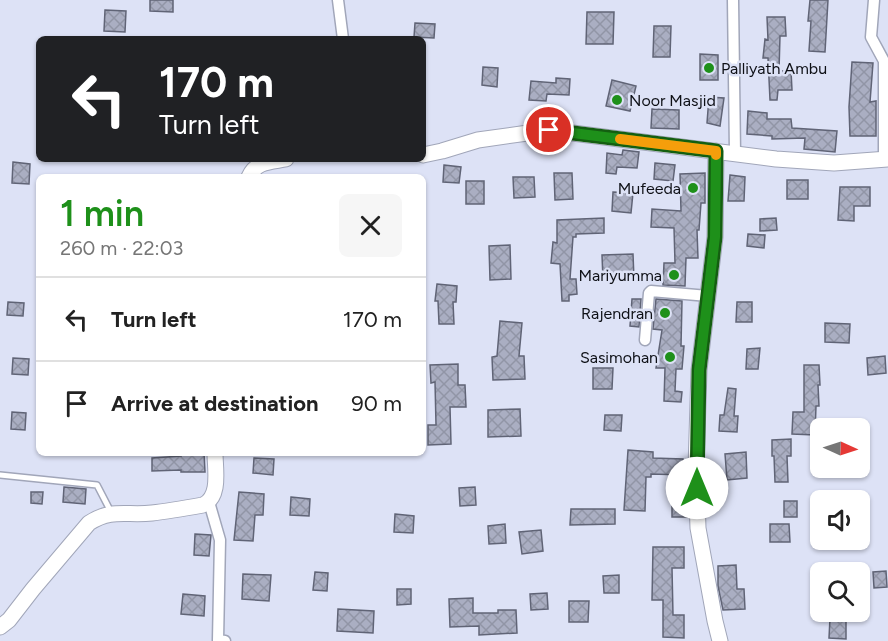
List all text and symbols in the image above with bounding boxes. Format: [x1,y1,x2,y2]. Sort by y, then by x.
text: 170 m [159,57,274,108]
place label: Palliyath Ambu [721,59,827,78]
icon: left [60,60,138,138]
marker: Palliyath Ambu [702,61,716,75]
place label: Noor Masjid [629,91,716,110]
marker: Noor Masjid [610,93,624,107]
pin [523,104,574,155]
text: Turn left [159,108,259,141]
icon: arrive [532,113,565,146]
place label: Mufeeda [618,179,681,198]
marker: Mufeeda [686,181,700,195]
text: 1 min [60,192,144,235]
button: close [339,194,402,257]
text: 260 m · 22:03 [60,236,183,260]
place label: Mariyumma [578,266,662,285]
marker: Mariyumma [667,268,681,282]
icon: left [60,303,93,336]
place label: Rajendran [581,304,653,323]
text: Turn left [111,306,197,333]
text: 170 m [343,306,402,333]
marker: Rajendran [658,306,672,320]
place label: Sasimohan [580,348,658,367]
marker: Sasimohan [663,350,677,364]
icon: arrive [60,387,93,420]
text: Arrive at destination [111,390,319,417]
text: 90 m [351,390,402,417]
north arrow [810,418,870,478]
map controls [810,418,870,622]
position arrow [665,456,729,520]
button: sound [810,490,870,550]
button: search [810,562,870,622]

